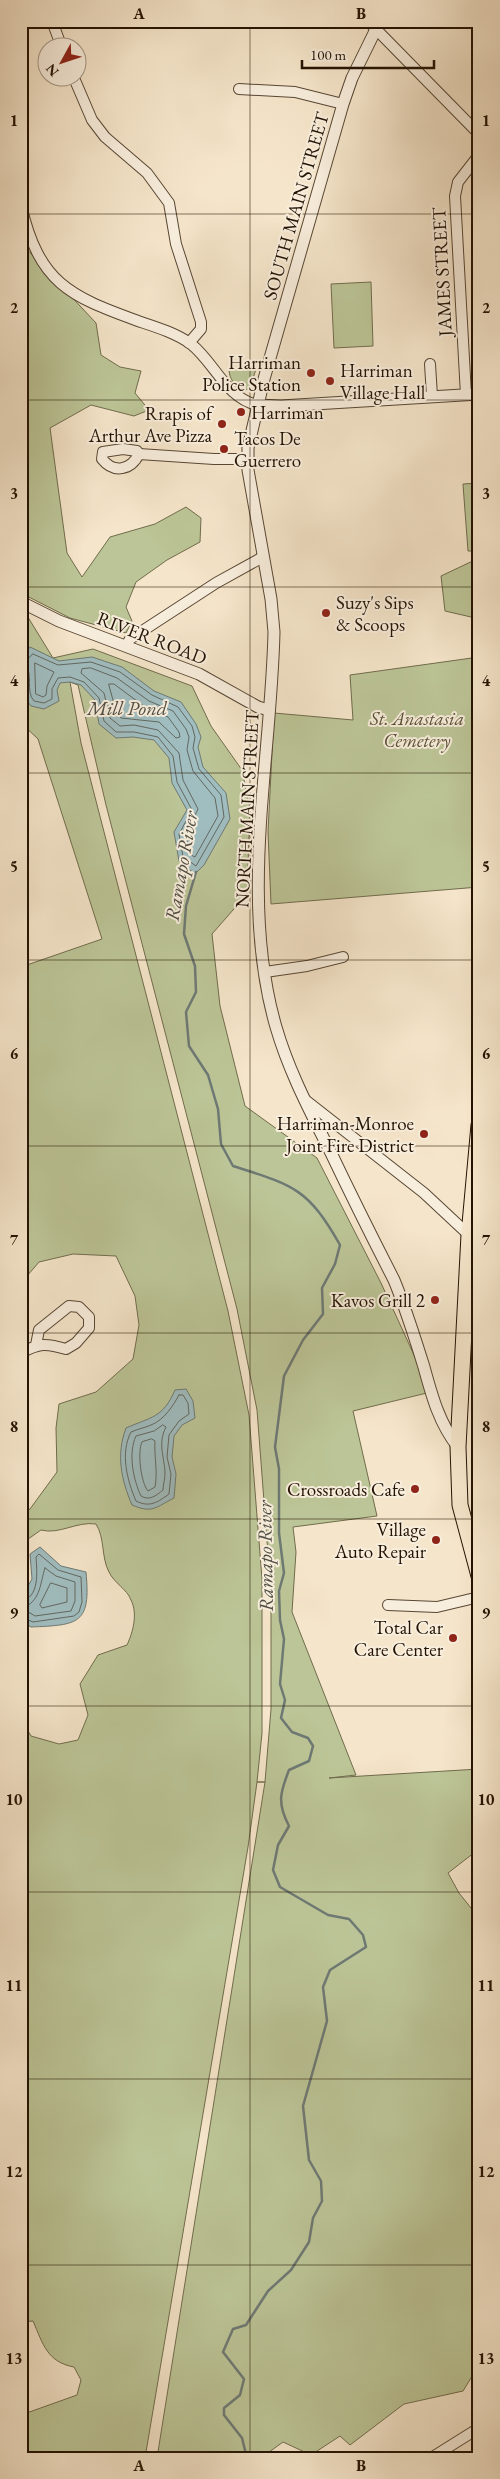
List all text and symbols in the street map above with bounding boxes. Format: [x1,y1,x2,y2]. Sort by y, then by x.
text: A [132,3,145,24]
text: B [356,3,366,24]
north arrow [38,38,88,88]
scale bar [302,38,435,70]
text: 100 m [310,45,347,64]
text: N [41,60,63,80]
street label: SOUTH MAIN STREET [257,109,335,303]
text: 1 [10,110,18,131]
text: 1 [482,110,490,131]
street label: JAMES STREET [426,206,458,339]
text: 2 [10,297,19,318]
text: 2 [482,297,491,318]
place label: Harriman Police Station [202,350,301,397]
place label: Harriman Village Hall [340,358,426,405]
marker: Harriman Police Station [305,367,317,379]
marker: Harriman Village Hall [324,375,336,387]
place label: Harriman [251,400,324,425]
place label: Rrapis of Arthur Ave Pizza [88,401,214,448]
marker: Harriman [235,406,247,418]
marker: Rrapis of Arthur Ave Pizza [216,418,228,430]
place label: Tacos De Guerrero [234,426,301,473]
marker: Tacos De Guerrero [218,443,230,455]
text: 3 [10,483,18,504]
text: 3 [482,483,490,504]
place label: Suzy's Sips & Scoops [336,590,414,637]
street label: RIVER ROAD [93,606,211,670]
marker: Suzy's Sips & Scoops [320,607,332,619]
text: 4 [10,670,19,691]
text: 4 [482,670,491,691]
water label: Mill Pond [86,695,168,721]
park label: St. Anastasia Cemetery [369,706,464,753]
street label: NORTH MAIN STREET [229,709,265,909]
water label: Ramapo River [159,808,204,923]
text: 5 [10,856,18,877]
text: 5 [482,856,490,877]
text: 6 [10,1043,19,1064]
text: 6 [482,1043,491,1064]
place label: Harriman-Monroe Joint Fire District [277,1111,414,1158]
marker: Harriman-Monroe Joint Fire District [418,1128,430,1140]
text: 7 [10,1229,19,1250]
text: 7 [482,1229,491,1250]
place label: Kavos Grill 2 [331,1288,425,1313]
marker: Kavos Grill 2 [429,1294,441,1306]
text: 8 [10,1416,18,1437]
text: 8 [482,1416,490,1437]
place label: Crossroads Cafe [287,1477,405,1502]
marker: Crossroads Cafe [409,1483,421,1495]
water label: Ramapo River [251,1499,279,1612]
place label: Village Auto Repair [334,1517,427,1564]
marker: Village Auto Repair [430,1534,442,1546]
text: 9 [10,1602,19,1623]
text: 9 [482,1602,491,1623]
place label: Total Car Care Center [354,1615,444,1662]
marker: Total Car Care Center [447,1632,459,1644]
text: 10 [6,1789,23,1810]
text: 10 [478,1789,495,1810]
text: 11 [6,1975,22,1996]
text: 11 [478,1975,494,1996]
text: 12 [6,2161,23,2182]
text: 12 [478,2161,495,2182]
text: 13 [6,2348,22,2369]
text: 13 [478,2348,494,2369]
text: A [132,2455,145,2476]
text: B [356,2455,366,2476]

